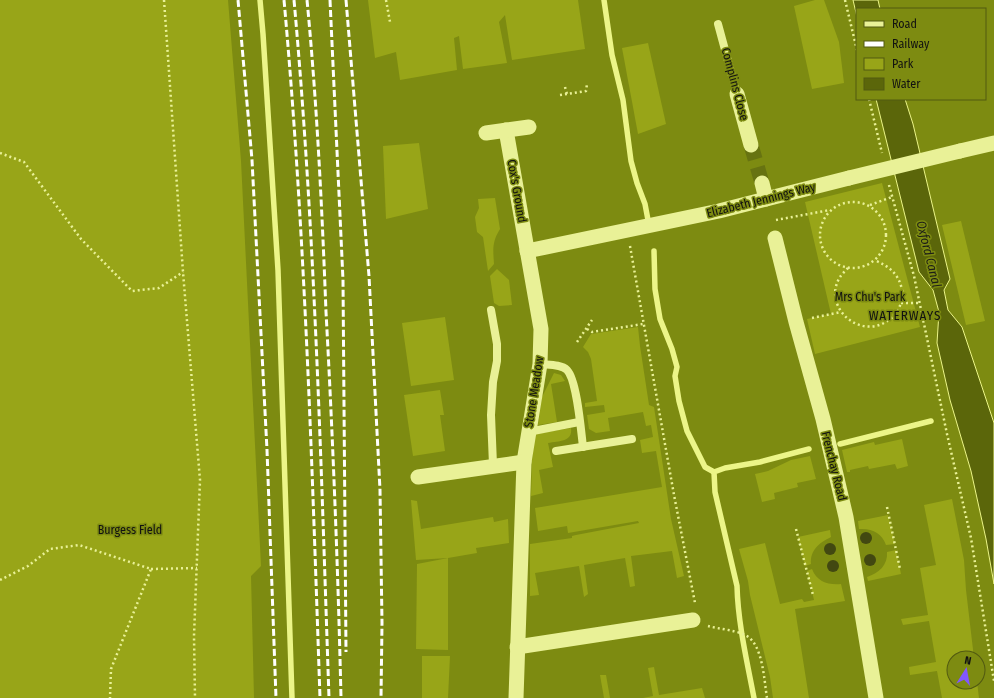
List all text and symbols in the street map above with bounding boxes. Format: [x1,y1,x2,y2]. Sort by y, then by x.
legend [856,8,986,100]
text: Road [892,17,917,31]
text: Railway [892,37,930,51]
street label: Complins Close [719,46,751,122]
text: Park [892,57,914,71]
text: Water [892,77,921,91]
street label: Cox's Ground [505,158,529,224]
street label: Elizabeth Jennings Way [705,180,818,220]
water label: Oxford Canal [913,219,945,289]
park label: Mrs Chu's Park [835,290,906,304]
district label: WATERWAYS [869,308,941,323]
street label: Stone Meadow [521,355,547,429]
street label: Frenchay Road [819,430,849,502]
park label: Burgess Field [98,523,162,537]
north arrow [946,650,986,690]
text: N [963,654,972,668]

